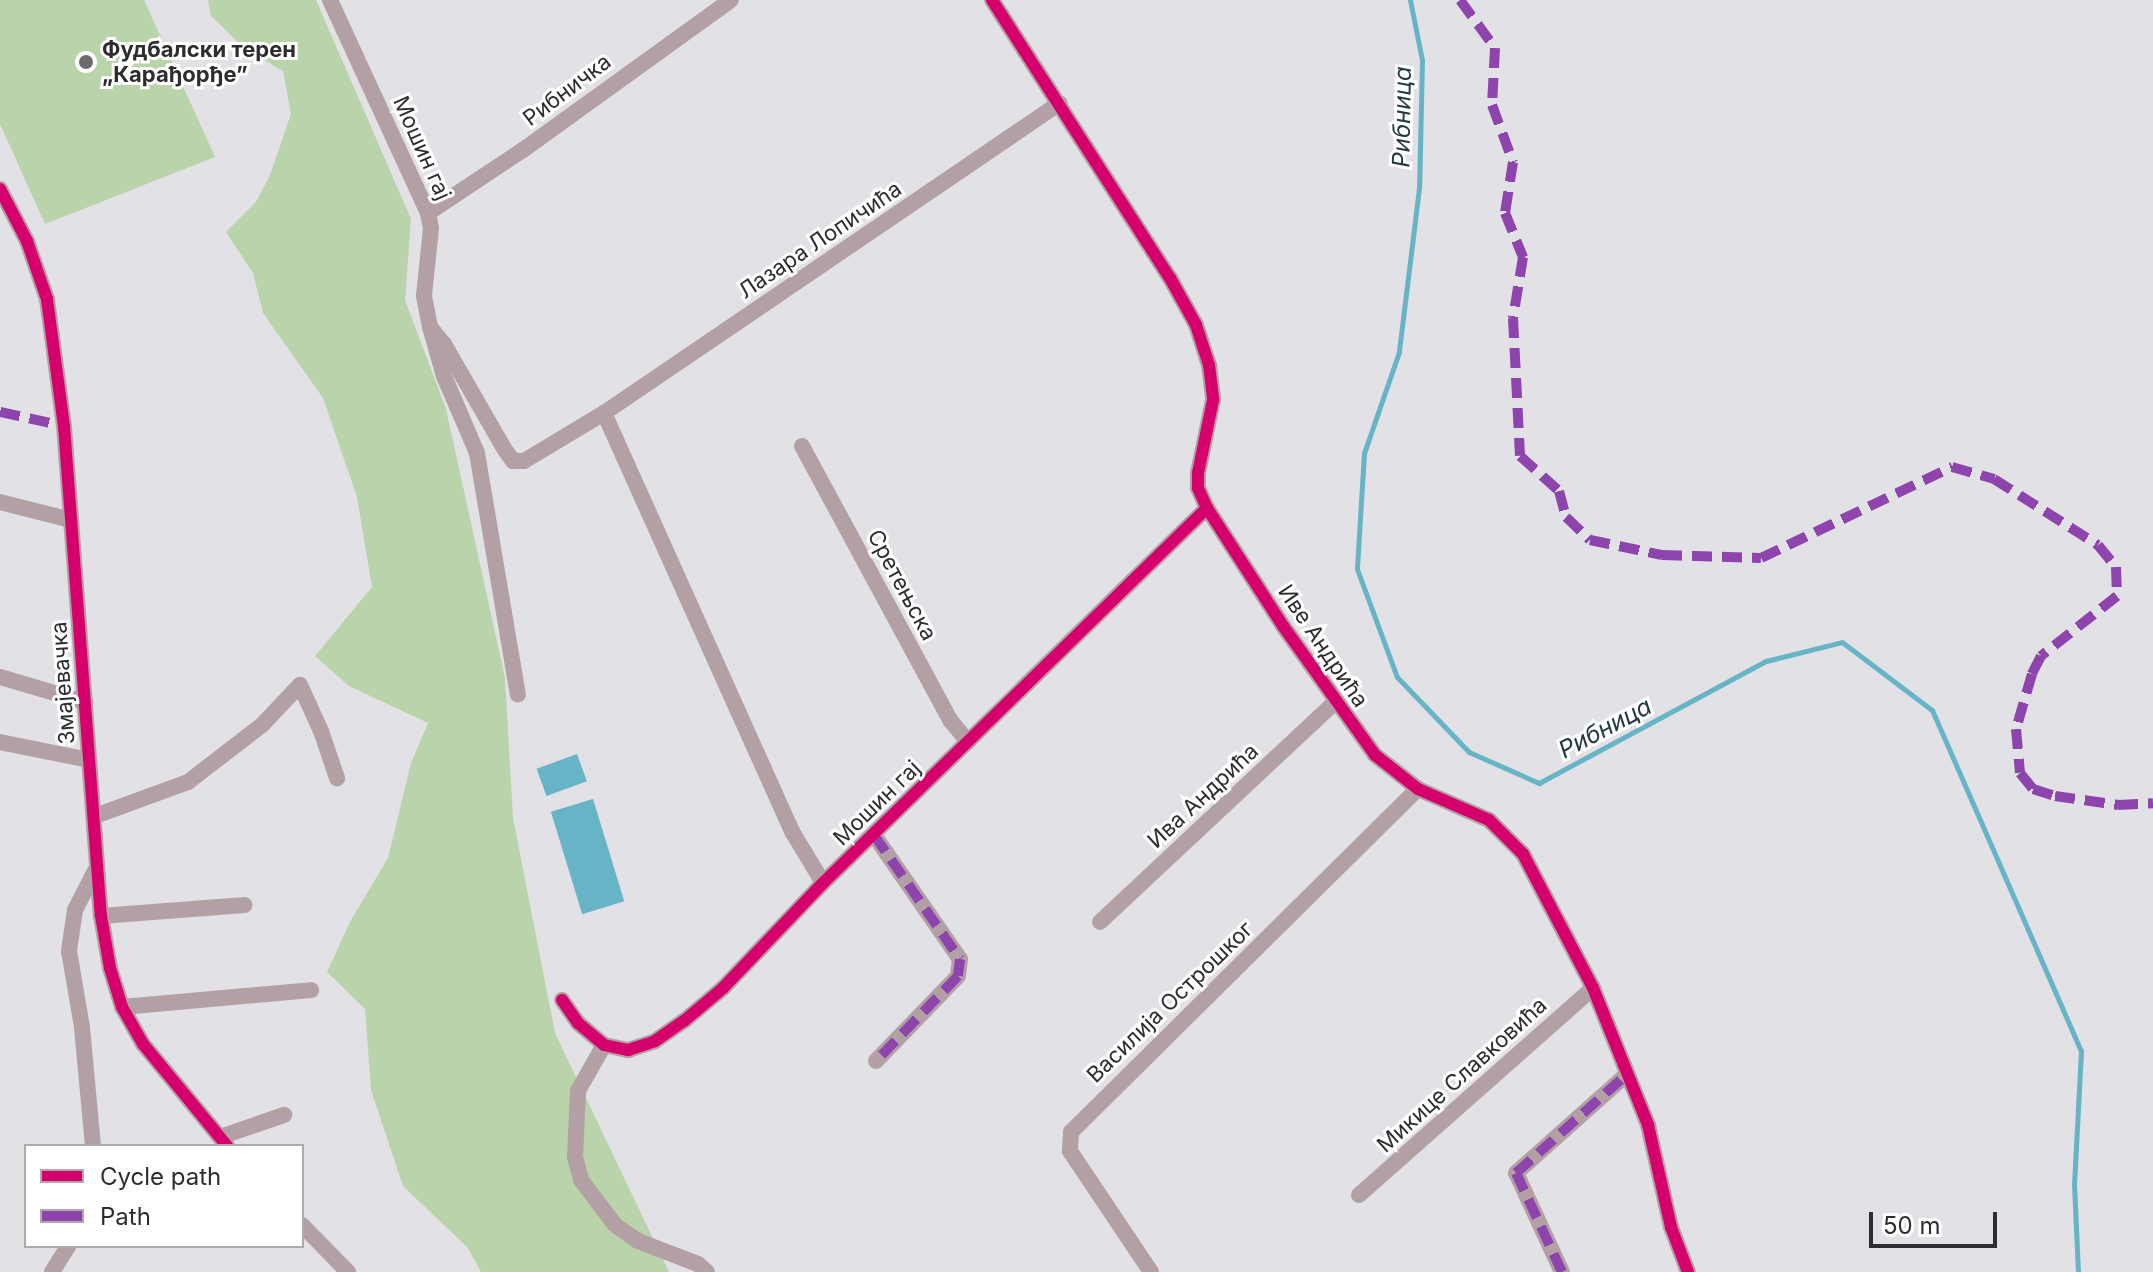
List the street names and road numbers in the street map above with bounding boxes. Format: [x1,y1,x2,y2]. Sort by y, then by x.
street label: Рибничка [518,48,616,132]
street label: Мошин гај [387,92,457,204]
street label: Лазара Лопичића [733,176,907,304]
street label: Сретењска [862,525,942,645]
street label: Иве Андрића [1272,580,1374,712]
street label: Змајевачка [46,621,80,745]
street label: Ива Андрића [1142,738,1264,854]
street label: Мошин гај [828,755,926,851]
street label: Василија Острошког [1081,916,1259,1088]
street label: Микице Славковића [1372,992,1552,1158]

